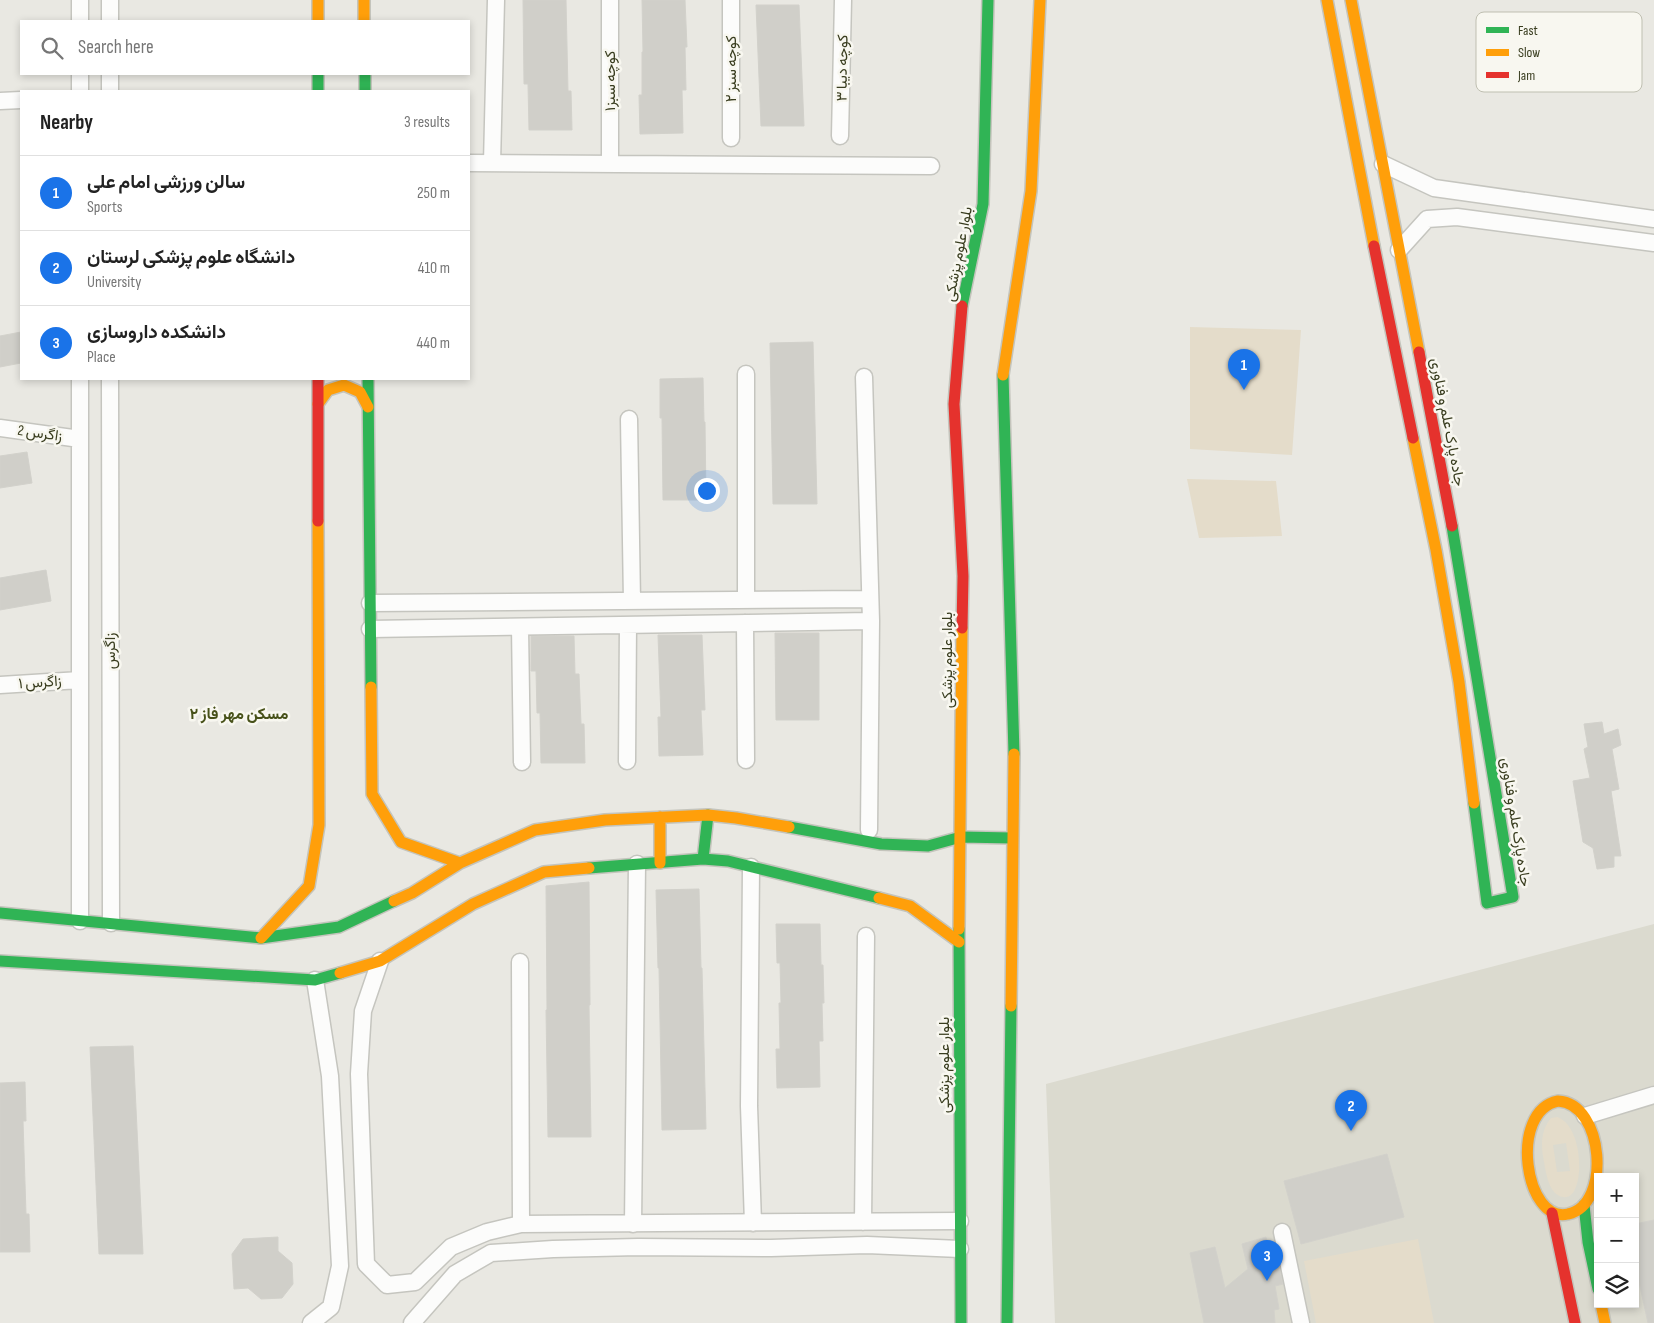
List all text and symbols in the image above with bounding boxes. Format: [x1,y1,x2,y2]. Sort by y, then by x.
legend [1476,12,1642,92]
search box [20,20,470,75]
text: Fast [1518,22,1538,39]
icon: search [38,34,66,62]
street label: کوچه دیبا ۳ [832,34,853,102]
street label: کوچه سبز ۲ [722,35,741,102]
text: Search here [78,36,154,59]
text: Slow [1518,44,1540,61]
street label: کوچه سبز۱ [601,50,620,111]
text: Jam [1517,67,1535,84]
text: Nearby [40,110,93,135]
text: 3 results [404,113,450,132]
text: سالن ورزشی امام علی [87,171,245,194]
text: 1 [53,184,59,203]
text: 250 m [417,184,450,203]
text: Sports [87,198,122,217]
street label: بلوار علوم پزشکی [940,205,977,303]
text: دانشگاه علوم پزشکی لرستان [87,246,295,269]
text: 2 [52,259,60,278]
text: 410 m [418,259,450,278]
text: University [87,273,141,292]
text: دانشکده داروسازی [87,321,226,344]
text: 3 [52,334,60,353]
text: 440 m [417,334,450,353]
text: Place [87,348,116,367]
pin: 1 [1228,349,1260,390]
street label: جاده پارک علم و فناوری [1426,356,1469,488]
street label: زاگرس 2 [16,421,64,446]
your location [694,478,720,504]
street label: بلوار علوم پزشکی [938,612,957,708]
street label: زاگرس [101,633,120,669]
street label: زاگرس ۱ [18,672,62,693]
district label: مسکن مهر فاز ۲ [190,705,289,724]
street label: جاده پارک علم و فناوری [1496,756,1535,888]
street label: بلوار علوم پزشکی [935,1017,954,1113]
pin: 2 [1335,1090,1367,1131]
map controls [1594,1173,1639,1308]
button: + [1594,1173,1639,1218]
button: − [1594,1218,1639,1263]
pin: 3 [1251,1240,1283,1281]
button: layers [1594,1263,1639,1308]

